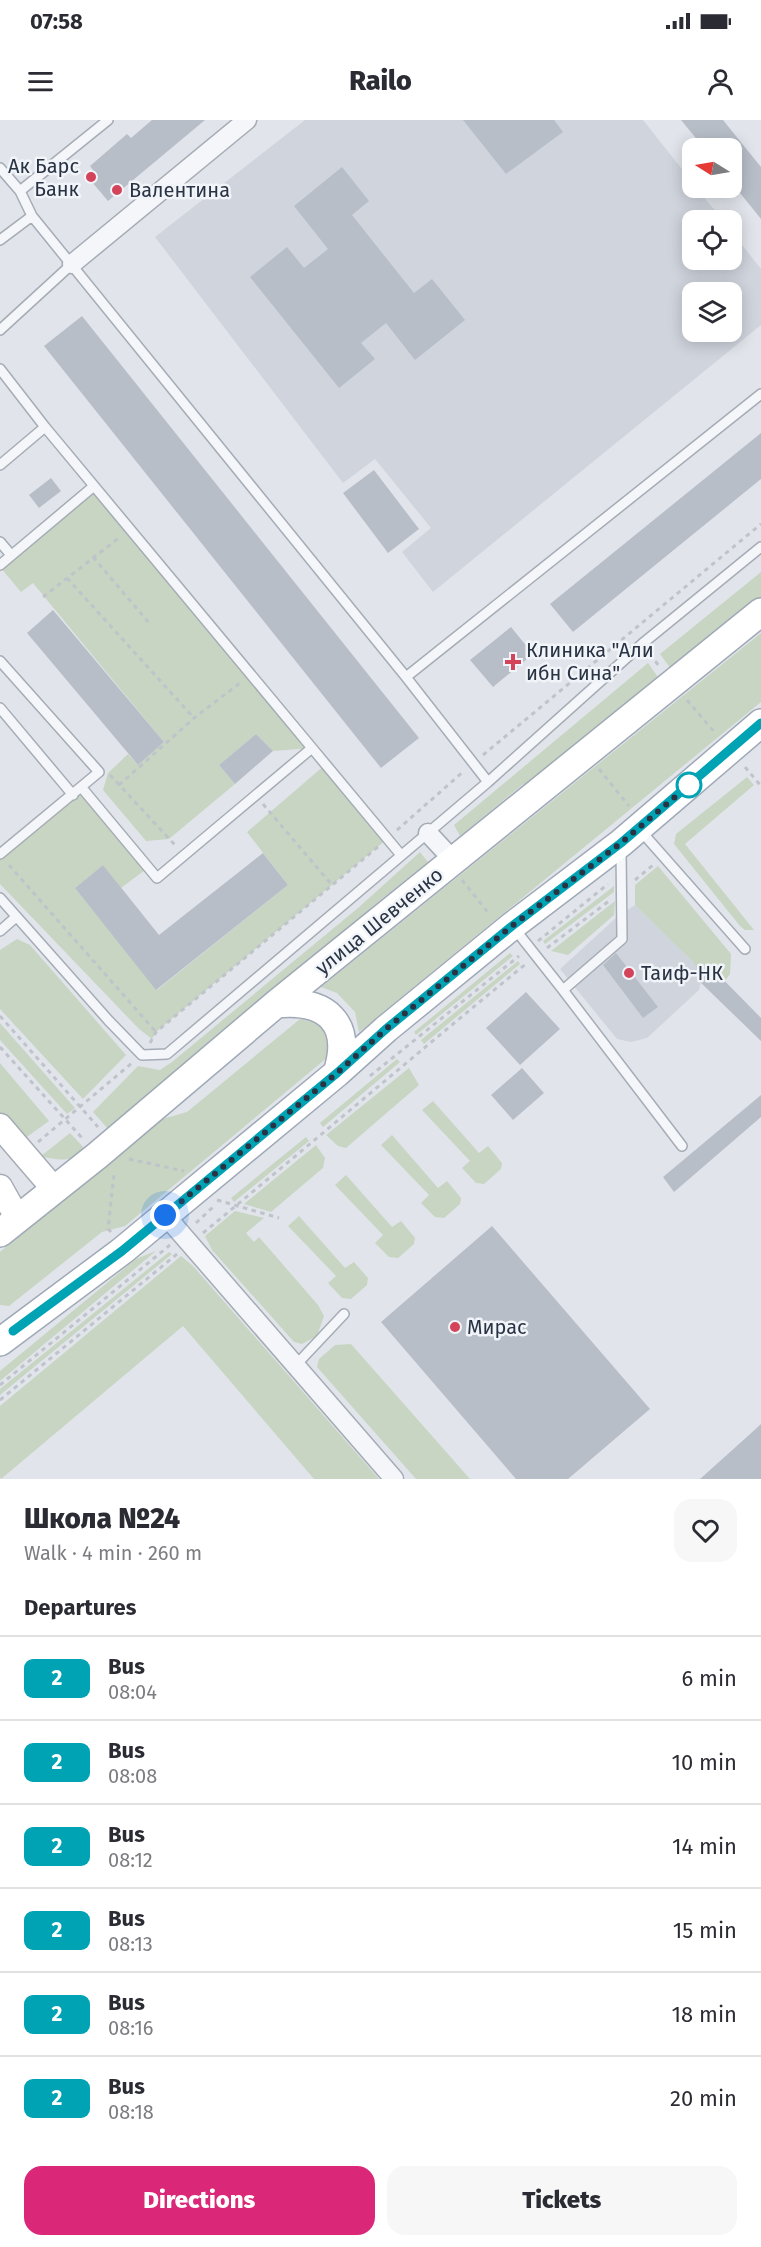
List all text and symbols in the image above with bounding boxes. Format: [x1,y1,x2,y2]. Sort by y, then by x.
text: 07:58 [30,8,83,35]
icon: menu [24,65,57,98]
text: Railo [349,65,412,97]
icon: person [704,65,737,98]
north arrow [682,138,742,198]
map controls [682,138,742,342]
place label: Ак Барс Банк [8,154,80,201]
marker: Ак Барс Банк [84,170,98,184]
place label: Валентина [129,178,230,202]
marker: Валентина [110,183,124,197]
button: locate [682,210,742,270]
button: layers [682,282,742,342]
place label: Клиника "Али ибн Сина" [526,638,654,685]
marker: Клиника "Али ибн Сина" [504,653,522,671]
unlabelled marker [676,772,702,798]
street label: улица Шевченко [310,862,448,980]
place label: Таиф-НК [641,961,723,985]
marker: Таиф-НК [622,966,636,980]
your location [150,1200,180,1230]
place label: Мирас [467,1315,527,1339]
marker: Мирас [448,1320,462,1334]
button: heart [674,1499,737,1562]
text: Школа №24 [24,1502,180,1535]
text: Walk · 4 min · 260 m [24,1541,202,1565]
text: Departures [24,1594,136,1621]
text: Bus [108,1653,145,1680]
text: 2 [52,1665,62,1691]
text: 6 min [681,1665,737,1692]
text: 08:04 [108,1680,157,1704]
text: Bus [108,1737,145,1764]
text: 2 [52,1749,62,1775]
text: 10 min [671,1749,737,1776]
text: 08:08 [108,1764,157,1788]
text: Bus [108,1821,145,1848]
text: 2 [52,1833,62,1859]
text: 14 min [672,1833,737,1860]
text: 08:12 [108,1848,153,1872]
text: Bus [108,1905,145,1932]
text: 2 [52,1917,62,1943]
text: 15 min [673,1917,737,1944]
text: 08:13 [108,1932,153,1956]
text: Bus [108,1989,145,2016]
text: 2 [52,2001,62,2027]
text: 18 min [672,2001,737,2028]
text: 08:16 [108,2016,154,2040]
text: Bus [108,2073,145,2100]
text: 2 [52,2085,62,2111]
text: 20 min [670,2085,737,2112]
text: 08:18 [108,2100,154,2124]
button: Directions [24,2166,375,2235]
button: Tickets [387,2166,737,2235]

